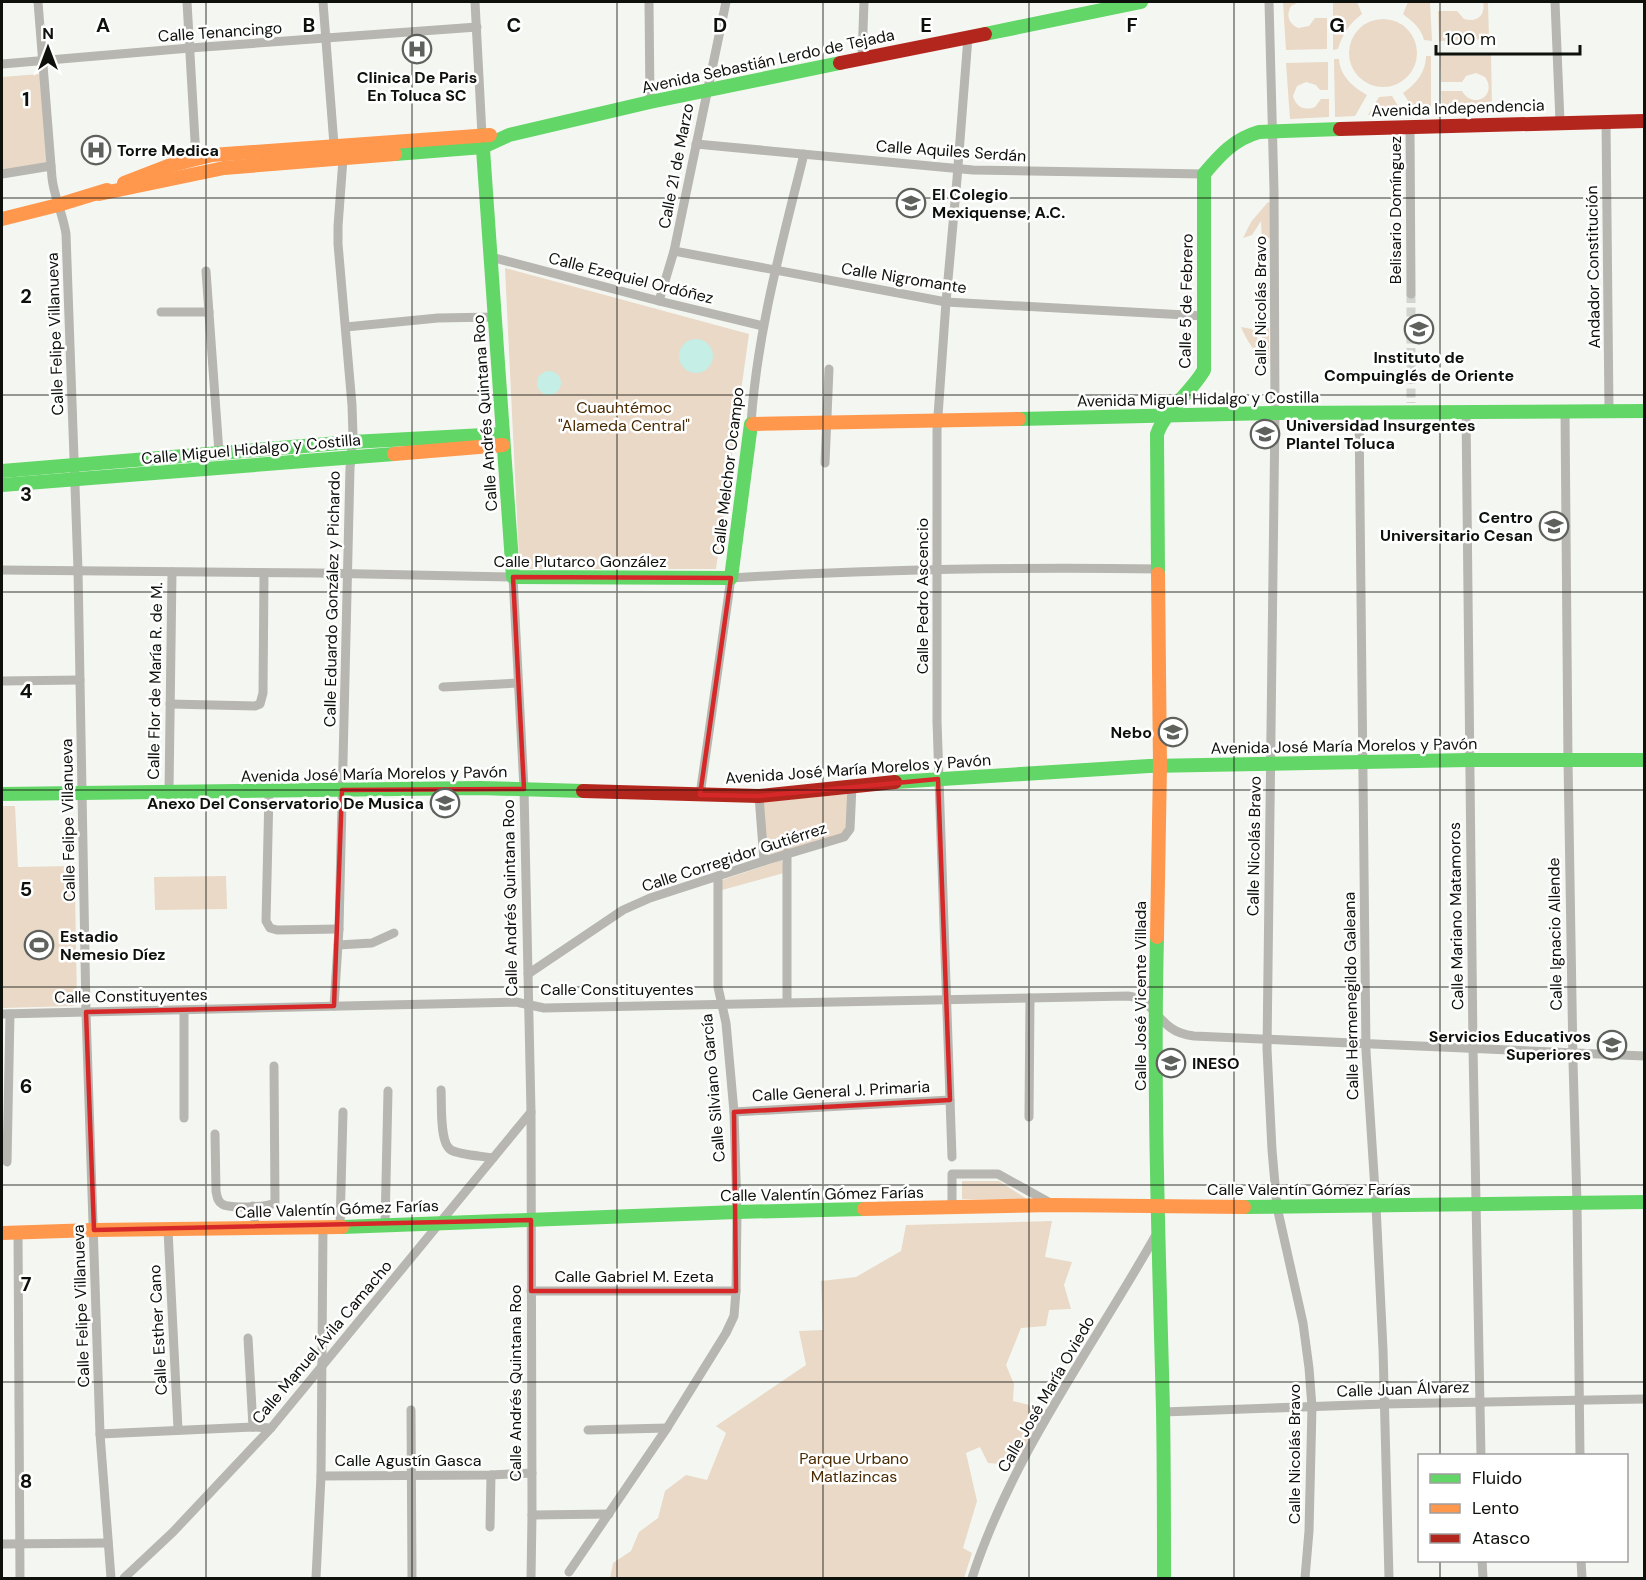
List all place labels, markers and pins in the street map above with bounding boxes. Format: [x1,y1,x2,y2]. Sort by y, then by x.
hospital icon: Clinica De Paris En Toluca SC [401,33,433,65]
place label: Clinica De Paris En Toluca SC [357,67,477,106]
hospital icon: Torre Medica [80,134,112,166]
place label: Torre Medica [117,140,219,161]
place label: El Colegio Mexiquense, A.C. [932,184,1065,223]
school or university icon: El Colegio Mexiquense, A.C. [895,187,927,219]
school or university icon: Instituto de Compuinglés de Oriente [1403,313,1435,345]
place label: Instituto de Compuinglés de Oriente [1324,347,1514,386]
place label: Universidad Insurgentes Plantel Toluca [1286,415,1476,454]
school or university icon: Universidad Insurgentes Plantel Toluca [1249,418,1281,450]
place label: Centro Universitario Cesan [1380,507,1533,546]
school or university icon: Centro Universitario Cesan [1538,510,1570,542]
school or university icon: Nebo [1157,716,1189,748]
place label: Nebo [1110,722,1152,743]
school or university icon: Anexo Del Conservatorio De Musica [429,787,461,819]
place label: Anexo Del Conservatorio De Musica [147,793,424,814]
place label: Estadio Nemesio Díez [60,926,166,965]
sports icon: Estadio Nemesio Díez [23,929,55,961]
place label: Servicios Educativos Superiores [1429,1026,1591,1065]
school or university icon: Servicios Educativos Superiores [1596,1029,1628,1061]
school or university icon: INESO [1155,1047,1187,1079]
place label: INESO [1192,1053,1240,1074]

